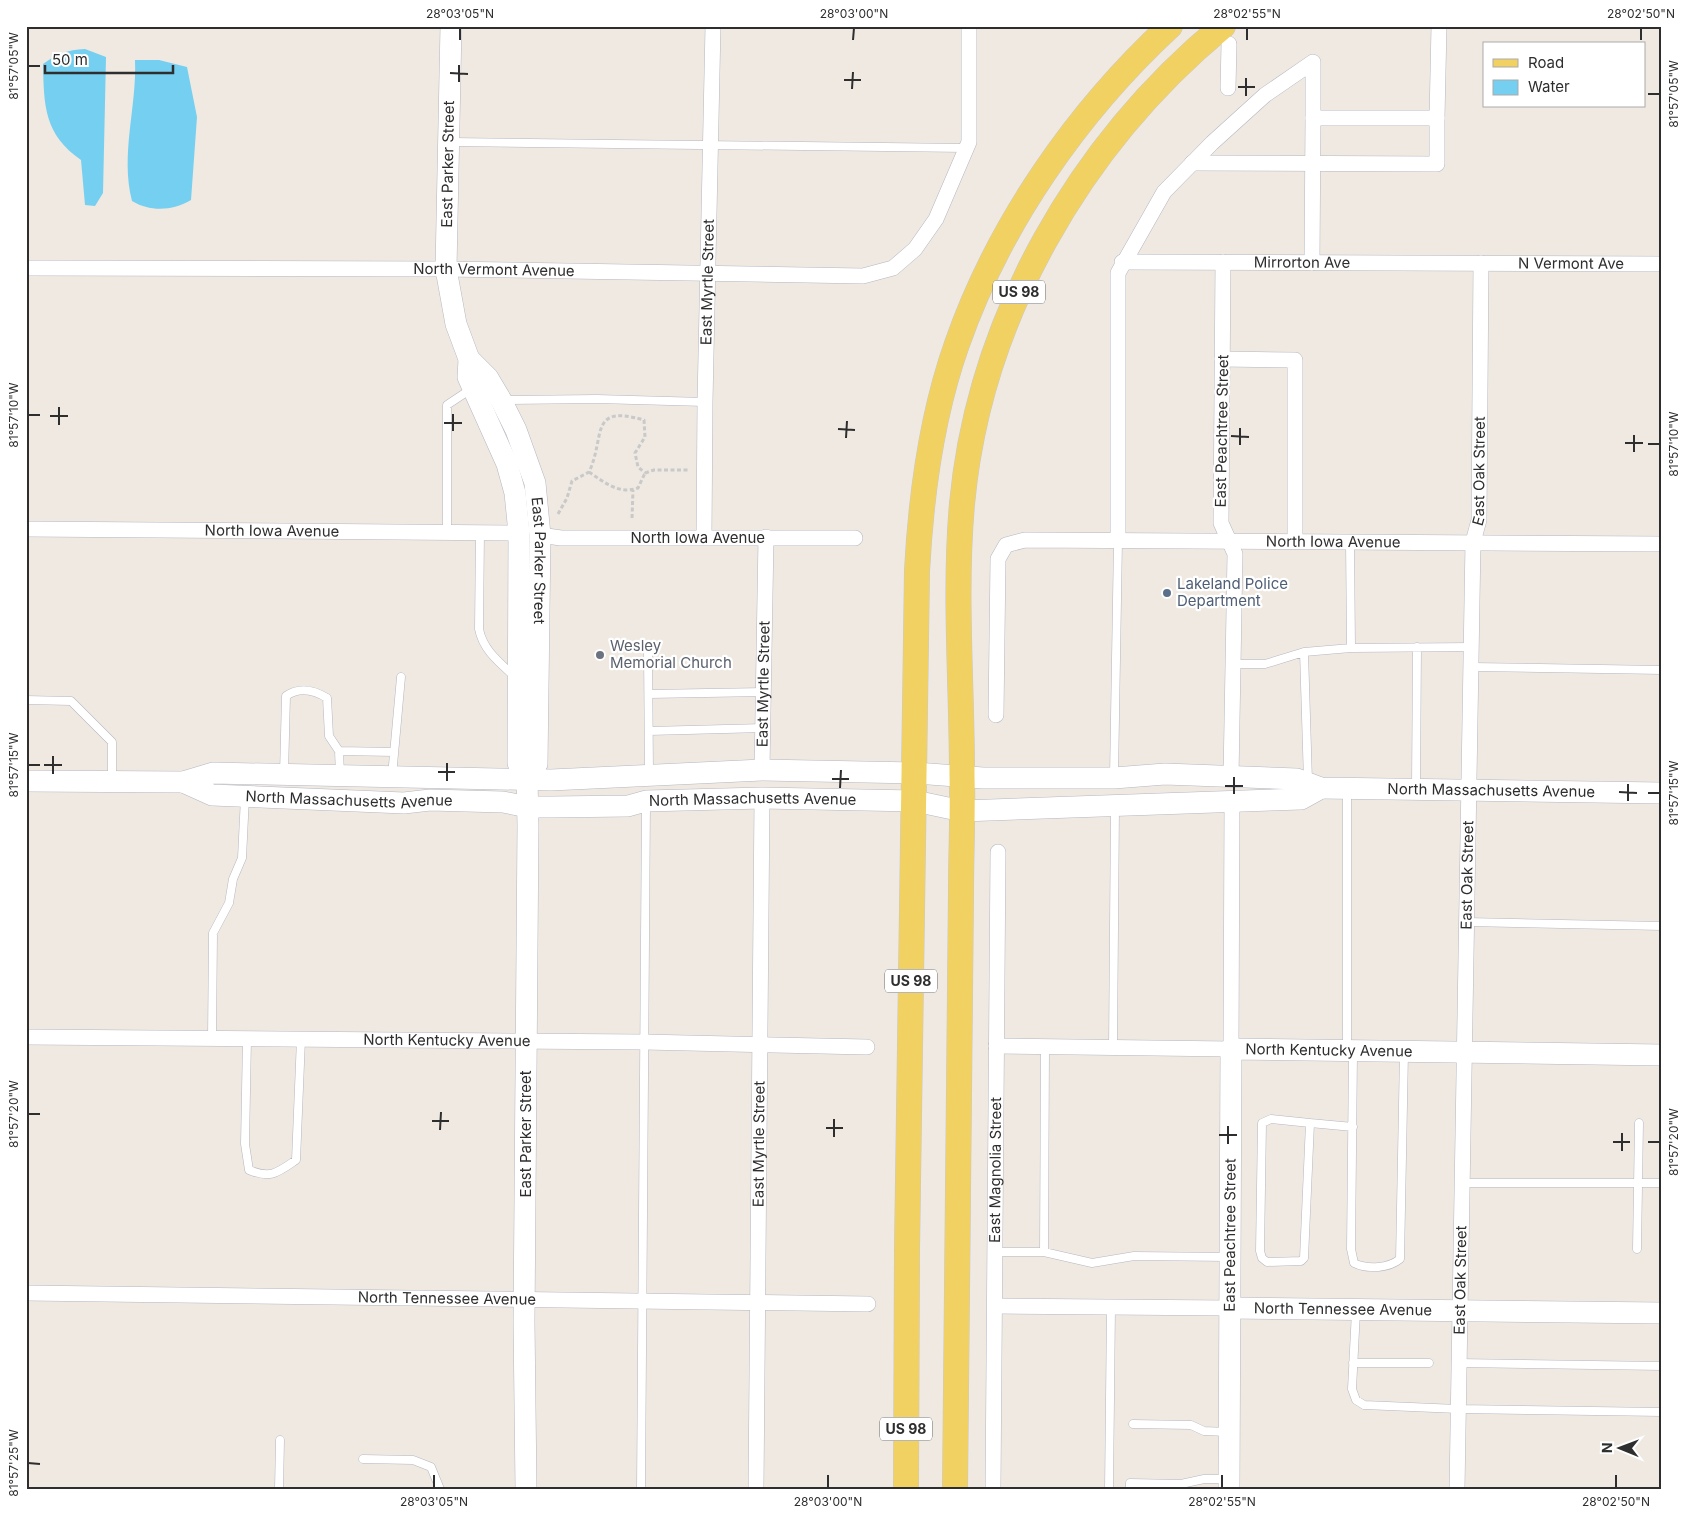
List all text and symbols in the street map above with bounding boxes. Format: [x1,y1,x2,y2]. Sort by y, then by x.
text: 28°03'05"N [426,6,494,21]
text: 28°03'00"N [820,6,888,21]
text: 28°02'55"N [1213,6,1281,21]
text: 28°02'50"N [1607,6,1675,21]
text: 81°57'05"W [6,32,21,100]
scale bar [45,42,172,74]
legend [1483,42,1646,108]
text: 50 m [52,50,88,69]
text: Road [1528,53,1564,72]
text: 81°57'05"W [1666,60,1681,128]
text: Water [1528,77,1570,96]
street label: East Parker Street [437,100,458,228]
street label: East Myrtle Street [696,219,718,345]
street label: Mirrorton Ave [1254,252,1350,272]
street label: N Vermont Ave [1518,253,1624,273]
street label: North Vermont Avenue [413,259,575,280]
road number: US 98 [993,280,1045,304]
street label: East Peachtree Street [1211,354,1232,508]
text: 81°57'10"W [6,382,21,448]
text: 81°57'10"W [1666,411,1681,477]
street label: East Oak Street [1468,416,1489,528]
street label: East Parker Street [527,496,550,624]
street label: North Iowa Avenue [205,520,339,541]
street label: North Iowa Avenue [630,528,765,547]
street label: North Iowa Avenue [1266,532,1401,551]
place label: Lakeland Police Department [1177,574,1288,610]
marker: Lakeland Police Department [1161,587,1173,599]
street label: East Myrtle Street [752,621,774,747]
place label: Wesley Memorial Church [610,636,732,672]
marker: Wesley Memorial Church [594,649,606,661]
text: 81°57'15"W [6,732,21,798]
text: 81°57'15"W [1666,760,1681,826]
street label: North Massachusetts Avenue [1387,779,1595,801]
street label: North Massachusetts Avenue [245,786,453,812]
street label: North Massachusetts Avenue [649,788,857,810]
street label: East Oak Street [1456,820,1477,930]
road number: US 98 [885,969,937,992]
street label: North Kentucky Avenue [363,1030,531,1050]
street label: North Kentucky Avenue [1245,1039,1413,1061]
street label: East Parker Street [516,1070,535,1198]
text: 81°57'20"W [6,1080,21,1148]
street label: East Myrtle Street [748,1081,769,1207]
street label: East Magnolia Street [985,1097,1005,1243]
text: 81°57'20"W [1666,1108,1681,1176]
street label: East Peachtree Street [1220,1158,1240,1312]
street label: East Oak Street [1450,1225,1470,1335]
street label: North Tennessee Avenue [358,1287,536,1309]
street label: North Tennessee Avenue [1254,1298,1432,1319]
road number: US 98 [880,1418,932,1440]
north arrow [1596,1422,1646,1472]
text: 81°57'25"W [6,1429,21,1497]
text: N [1598,1442,1615,1453]
text: 28°03'05"N [400,1494,468,1509]
text: 28°03'00"N [794,1494,862,1509]
text: 28°02'55"N [1188,1494,1256,1509]
text: 28°02'50"N [1582,1494,1650,1509]

